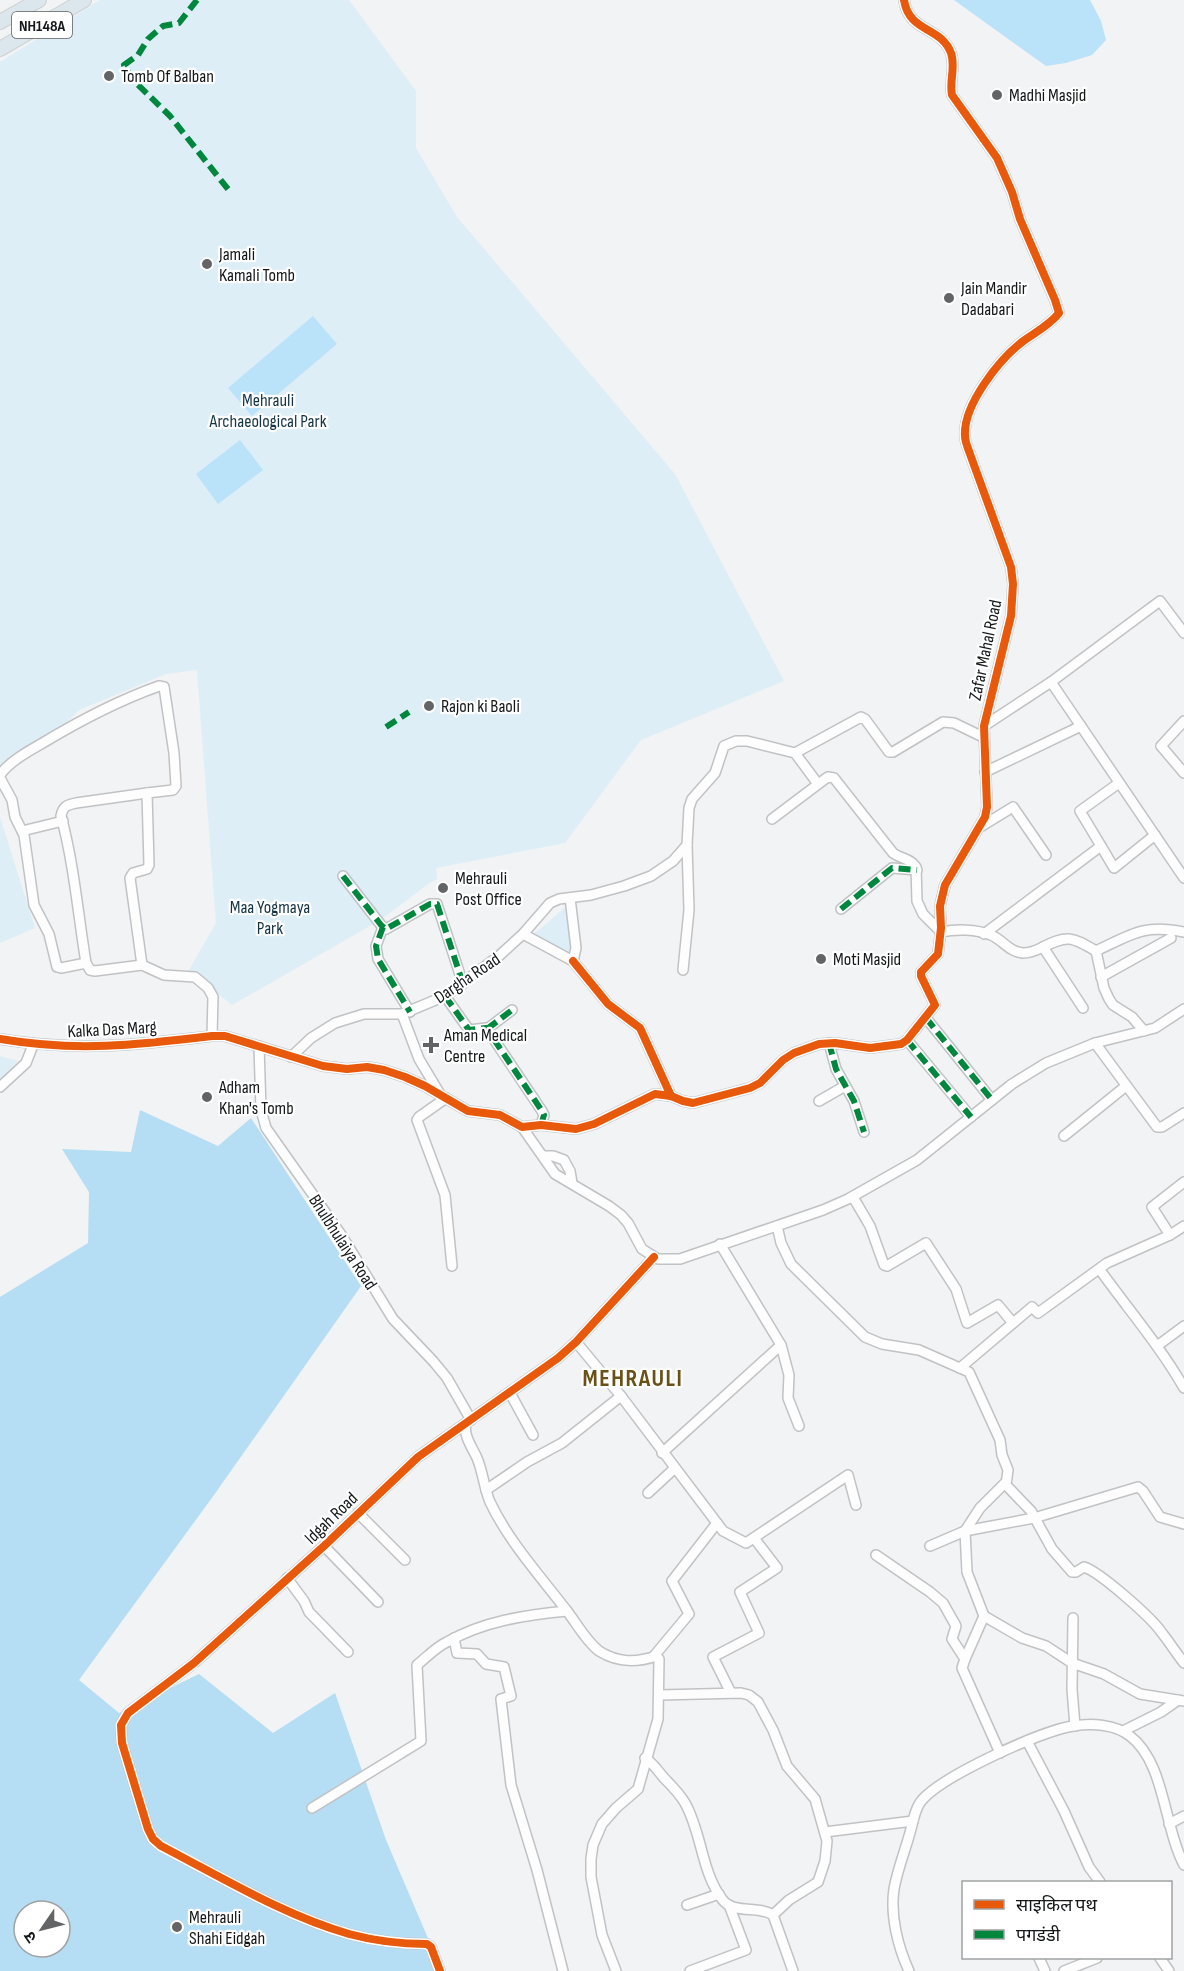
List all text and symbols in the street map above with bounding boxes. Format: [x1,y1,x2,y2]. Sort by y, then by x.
road number: NH148A [12,12,72,38]
place label: Tomb Of Balban [121,66,214,87]
marker: Tomb Of Balban [102,69,116,83]
place label: Madhi Masjid [1009,85,1086,106]
marker: Madhi Masjid [990,88,1004,102]
place label: Jamali Kamali Tomb [218,244,295,286]
marker: Jamali Kamali Tomb [200,257,214,271]
place label: Jain Mandir Dadabari [960,278,1027,320]
marker: Jain Mandir Dadabari [942,291,956,305]
park label: Mehrauli Archaeological Park [208,390,327,432]
street label: Zafar Mahal Road [965,598,1006,702]
place label: Rajon ki Baoli [441,696,520,717]
marker: Rajon ki Baoli [422,699,436,713]
place label: Mehrauli Post Office [455,868,522,910]
marker: Mehrauli Post Office [436,881,450,895]
park label: Maa Yogmaya Park [230,897,310,939]
street label: Dargha Road [430,949,504,1008]
place label: Moti Masjid [833,949,901,970]
marker: Moti Masjid [814,952,828,966]
street label: Kalka Das Marg [67,1017,157,1042]
place label: Aman Medical Centre [443,1025,527,1067]
marker: Aman Medical Centre [422,1036,440,1054]
place label: Adham Khan's Tomb [218,1077,294,1119]
marker: Adham Khan's Tomb [200,1090,214,1104]
street label: Bhulbhulaiya Road [304,1191,381,1294]
district label: MEHRAULI [583,1364,683,1393]
street label: Idgah Road [300,1488,362,1549]
legend [962,1881,1172,1959]
text: साइकिल पथ [1016,1895,1097,1916]
north arrow [12,1899,72,1959]
place label: Mehrauli Shahi Eidgah [189,1907,265,1949]
marker: Mehrauli Shahi Eidgah [170,1920,184,1934]
text: पगडंडी [1016,1925,1061,1946]
text: उ [20,1927,41,1946]

